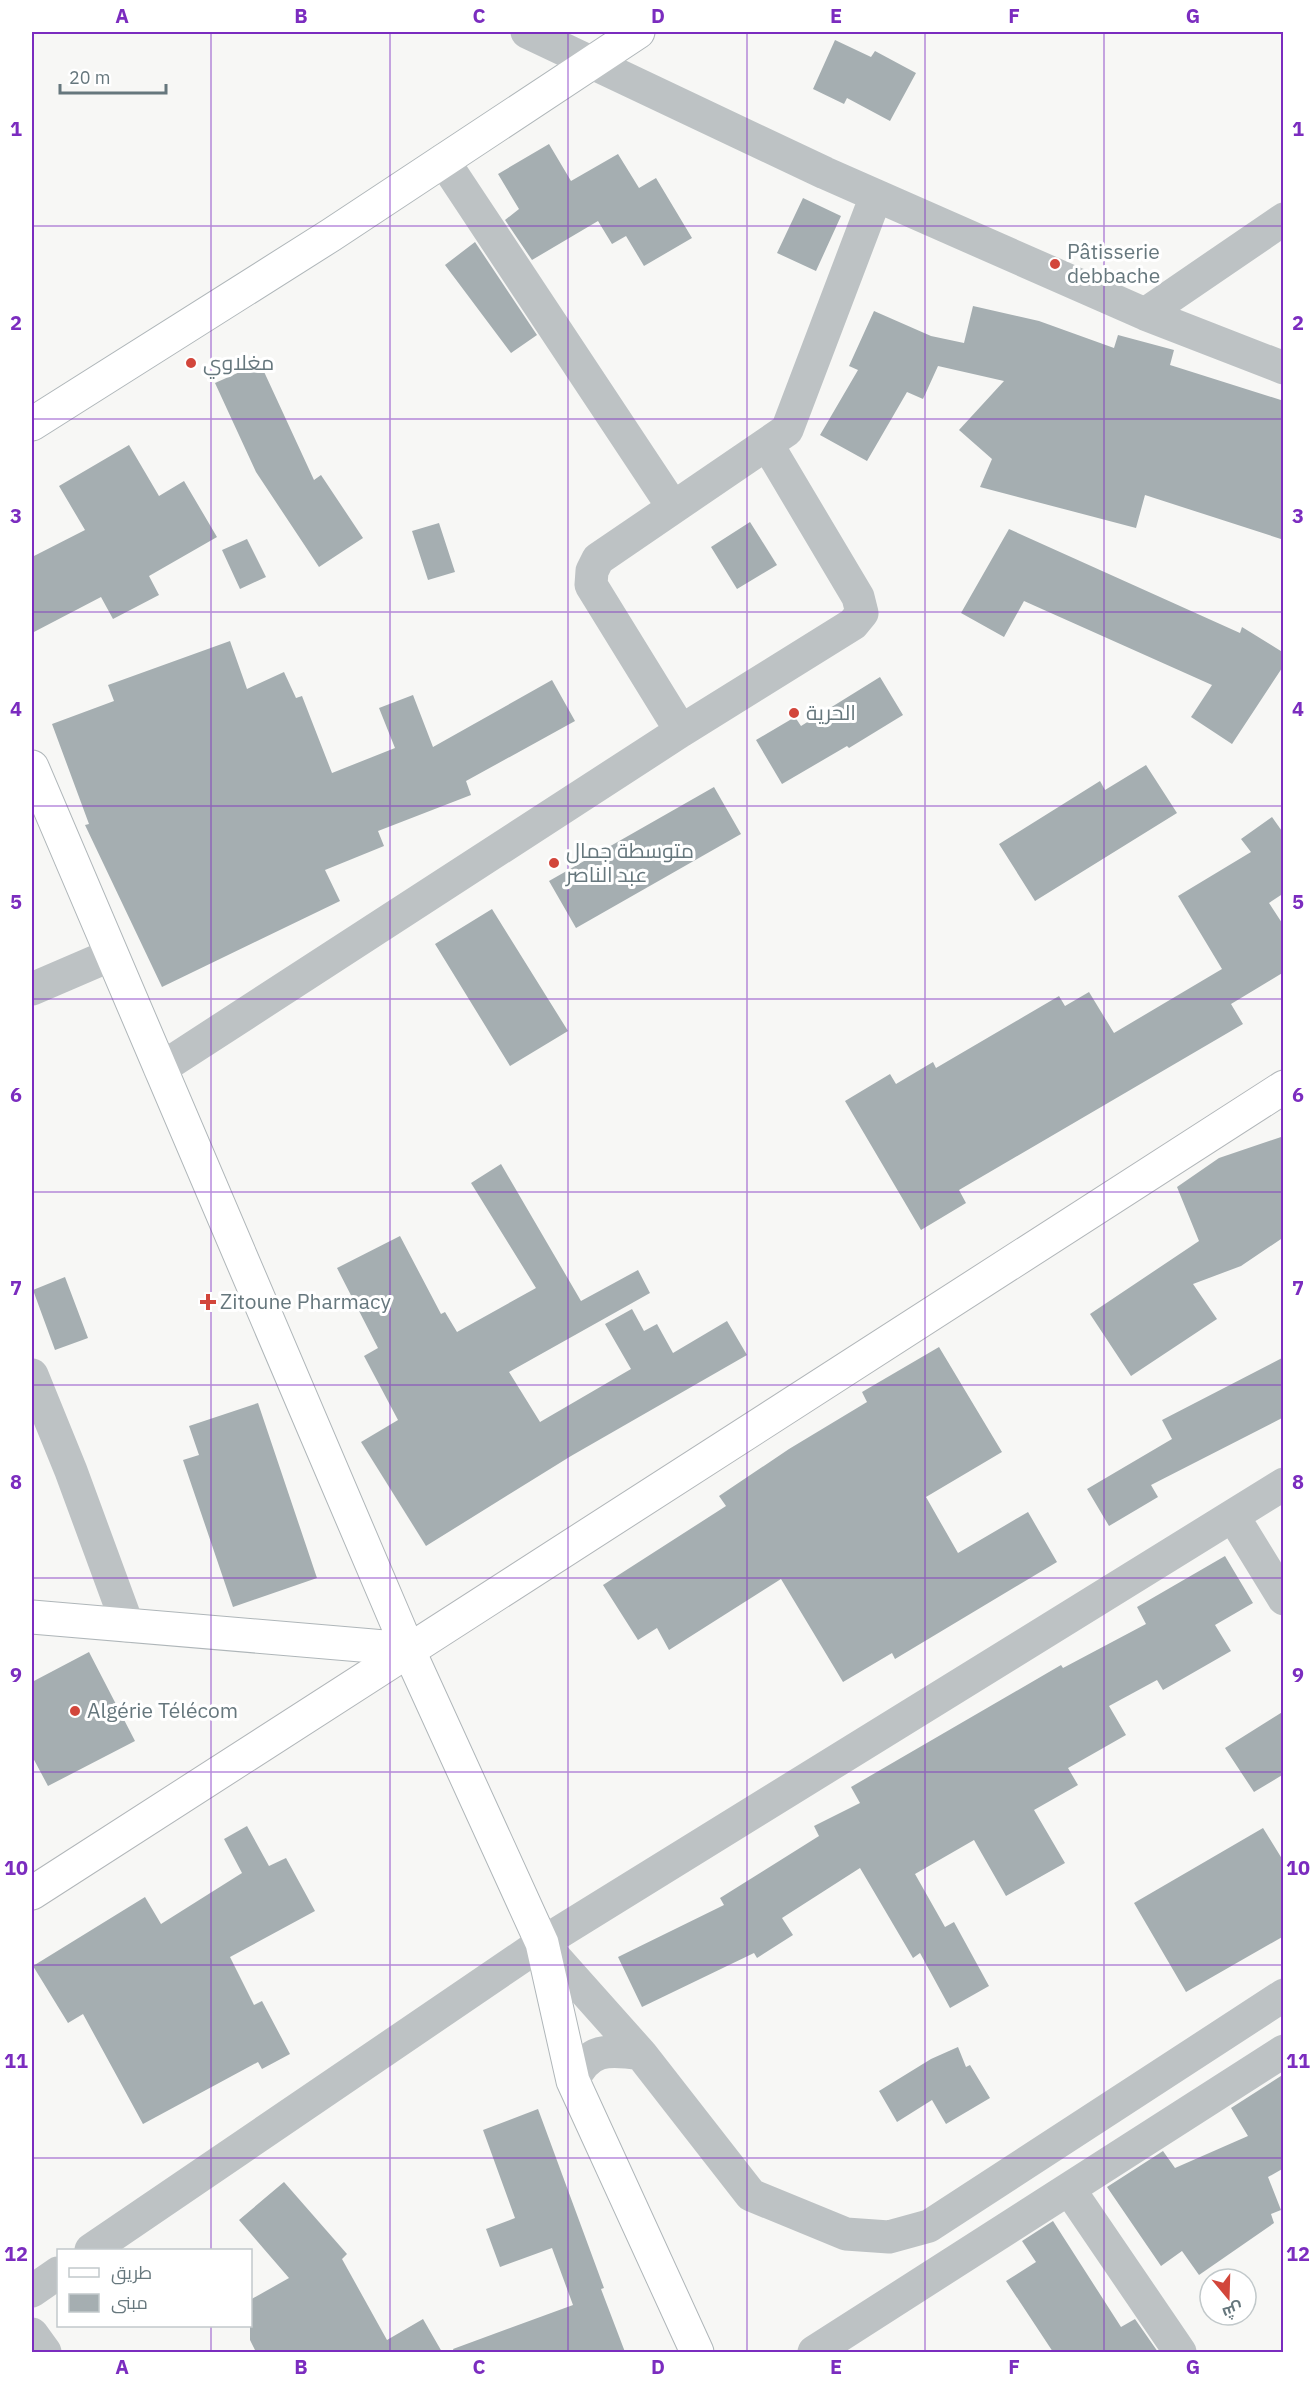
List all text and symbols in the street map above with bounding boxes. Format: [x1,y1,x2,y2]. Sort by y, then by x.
text: A [115,2,129,29]
text: B [294,2,308,29]
text: C [472,2,486,29]
text: D [651,2,665,29]
text: E [830,2,842,29]
text: F [1008,2,1020,29]
text: G [1186,2,1200,29]
scale bar [60,57,166,95]
text: 20 m [69,66,111,89]
text: 1 [10,115,22,142]
text: 1 [1292,115,1304,142]
place label: Pâtisserie debbache [1067,237,1160,289]
marker: Pâtisserie debbache [1048,257,1062,271]
text: 2 [10,309,22,336]
text: 2 [1292,309,1304,336]
place label: مغلاوي [203,348,274,379]
marker: مغلاوي [184,356,198,370]
text: 3 [10,502,22,529]
text: 3 [1292,502,1304,529]
text: 4 [10,695,22,722]
text: 4 [1292,695,1304,722]
place label: الحرية [806,698,856,726]
marker: الحرية [787,706,801,720]
place label: متوسطة جمال عبد الناصر [565,836,694,888]
marker: متوسطة جمال عبد الناصر [547,856,561,870]
text: 5 [10,888,22,915]
text: 5 [1292,888,1304,915]
text: 6 [10,1081,22,1108]
text: 6 [1292,1081,1304,1108]
text: 7 [10,1274,22,1301]
text: 7 [1292,1274,1304,1301]
place label: Zitoune Pharmacy [220,1287,392,1315]
marker: Zitoune Pharmacy [201,1295,215,1309]
text: 8 [10,1468,22,1495]
text: 8 [1292,1468,1304,1495]
text: 9 [10,1661,22,1688]
text: 9 [1292,1661,1304,1688]
place label: Algérie Télécom [87,1696,238,1724]
marker: Algérie Télécom [68,1704,82,1718]
text: 10 [4,1854,28,1881]
text: 10 [1286,1854,1310,1881]
text: 11 [4,2047,28,2074]
text: 11 [1286,2047,1310,2074]
text: 12 [4,2240,28,2267]
text: 12 [1286,2240,1310,2267]
legend [57,2249,252,2327]
text: طريق [111,2261,152,2285]
north arrow [1198,2267,1258,2327]
text: مبنى [111,2291,148,2314]
text: ش [1220,2298,1246,2324]
text: A [115,2353,129,2380]
text: B [294,2353,308,2380]
text: C [472,2353,486,2380]
text: D [651,2353,665,2380]
text: E [830,2353,842,2380]
text: F [1008,2353,1020,2380]
text: G [1186,2353,1200,2380]

